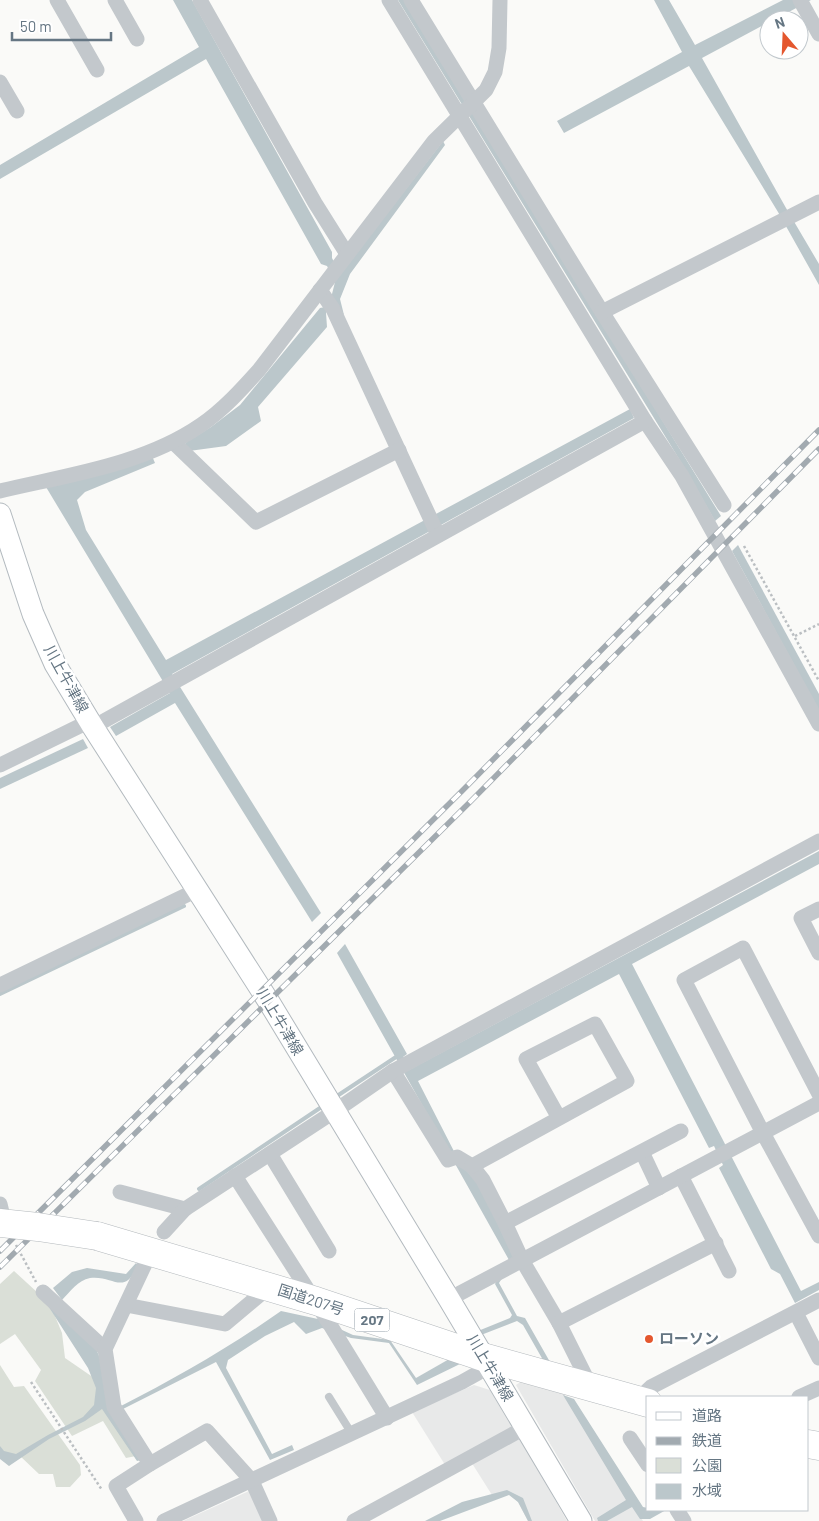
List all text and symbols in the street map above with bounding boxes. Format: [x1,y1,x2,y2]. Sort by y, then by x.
scale bar [12,10,111,42]
north arrow [759,10,809,60]
text: N [772,13,787,32]
text: 50 m [20,17,52,35]
street label: 川上牛津線 [41,641,93,716]
street label: 川上牛津線 [254,985,308,1058]
street label: 国道207号 [276,1280,347,1318]
road number: 207 [354,1308,390,1332]
place label: ローソン [659,1329,719,1347]
street label: 川上牛津線 [464,1331,518,1404]
marker: ローソン [643,1333,655,1345]
legend [646,1396,809,1511]
text: 道路 [692,1406,722,1424]
text: 鉄道 [692,1431,722,1449]
text: 公園 [692,1456,722,1474]
text: 水域 [692,1481,722,1499]

